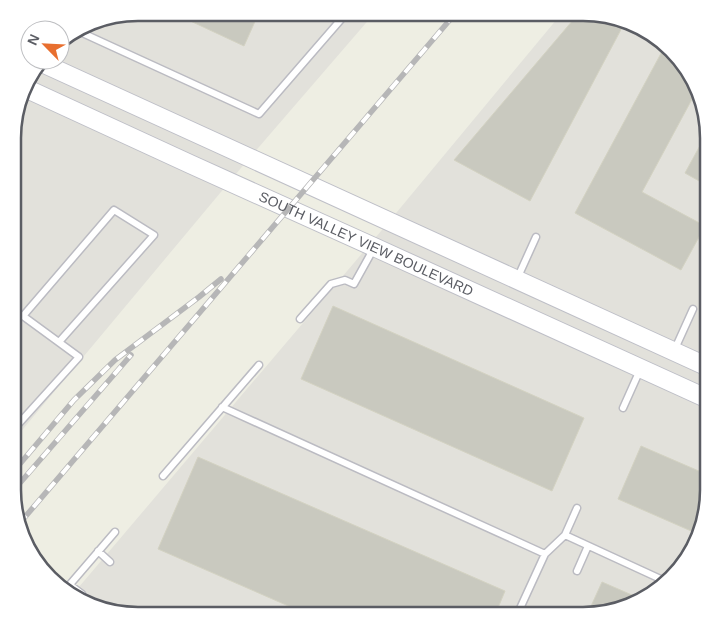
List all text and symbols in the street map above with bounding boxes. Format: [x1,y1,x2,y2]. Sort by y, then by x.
north arrow [20,20,70,70]
text: N [24,32,42,48]
street label: SOUTH VALLEY VIEW BOULEVARD [256,188,476,299]

